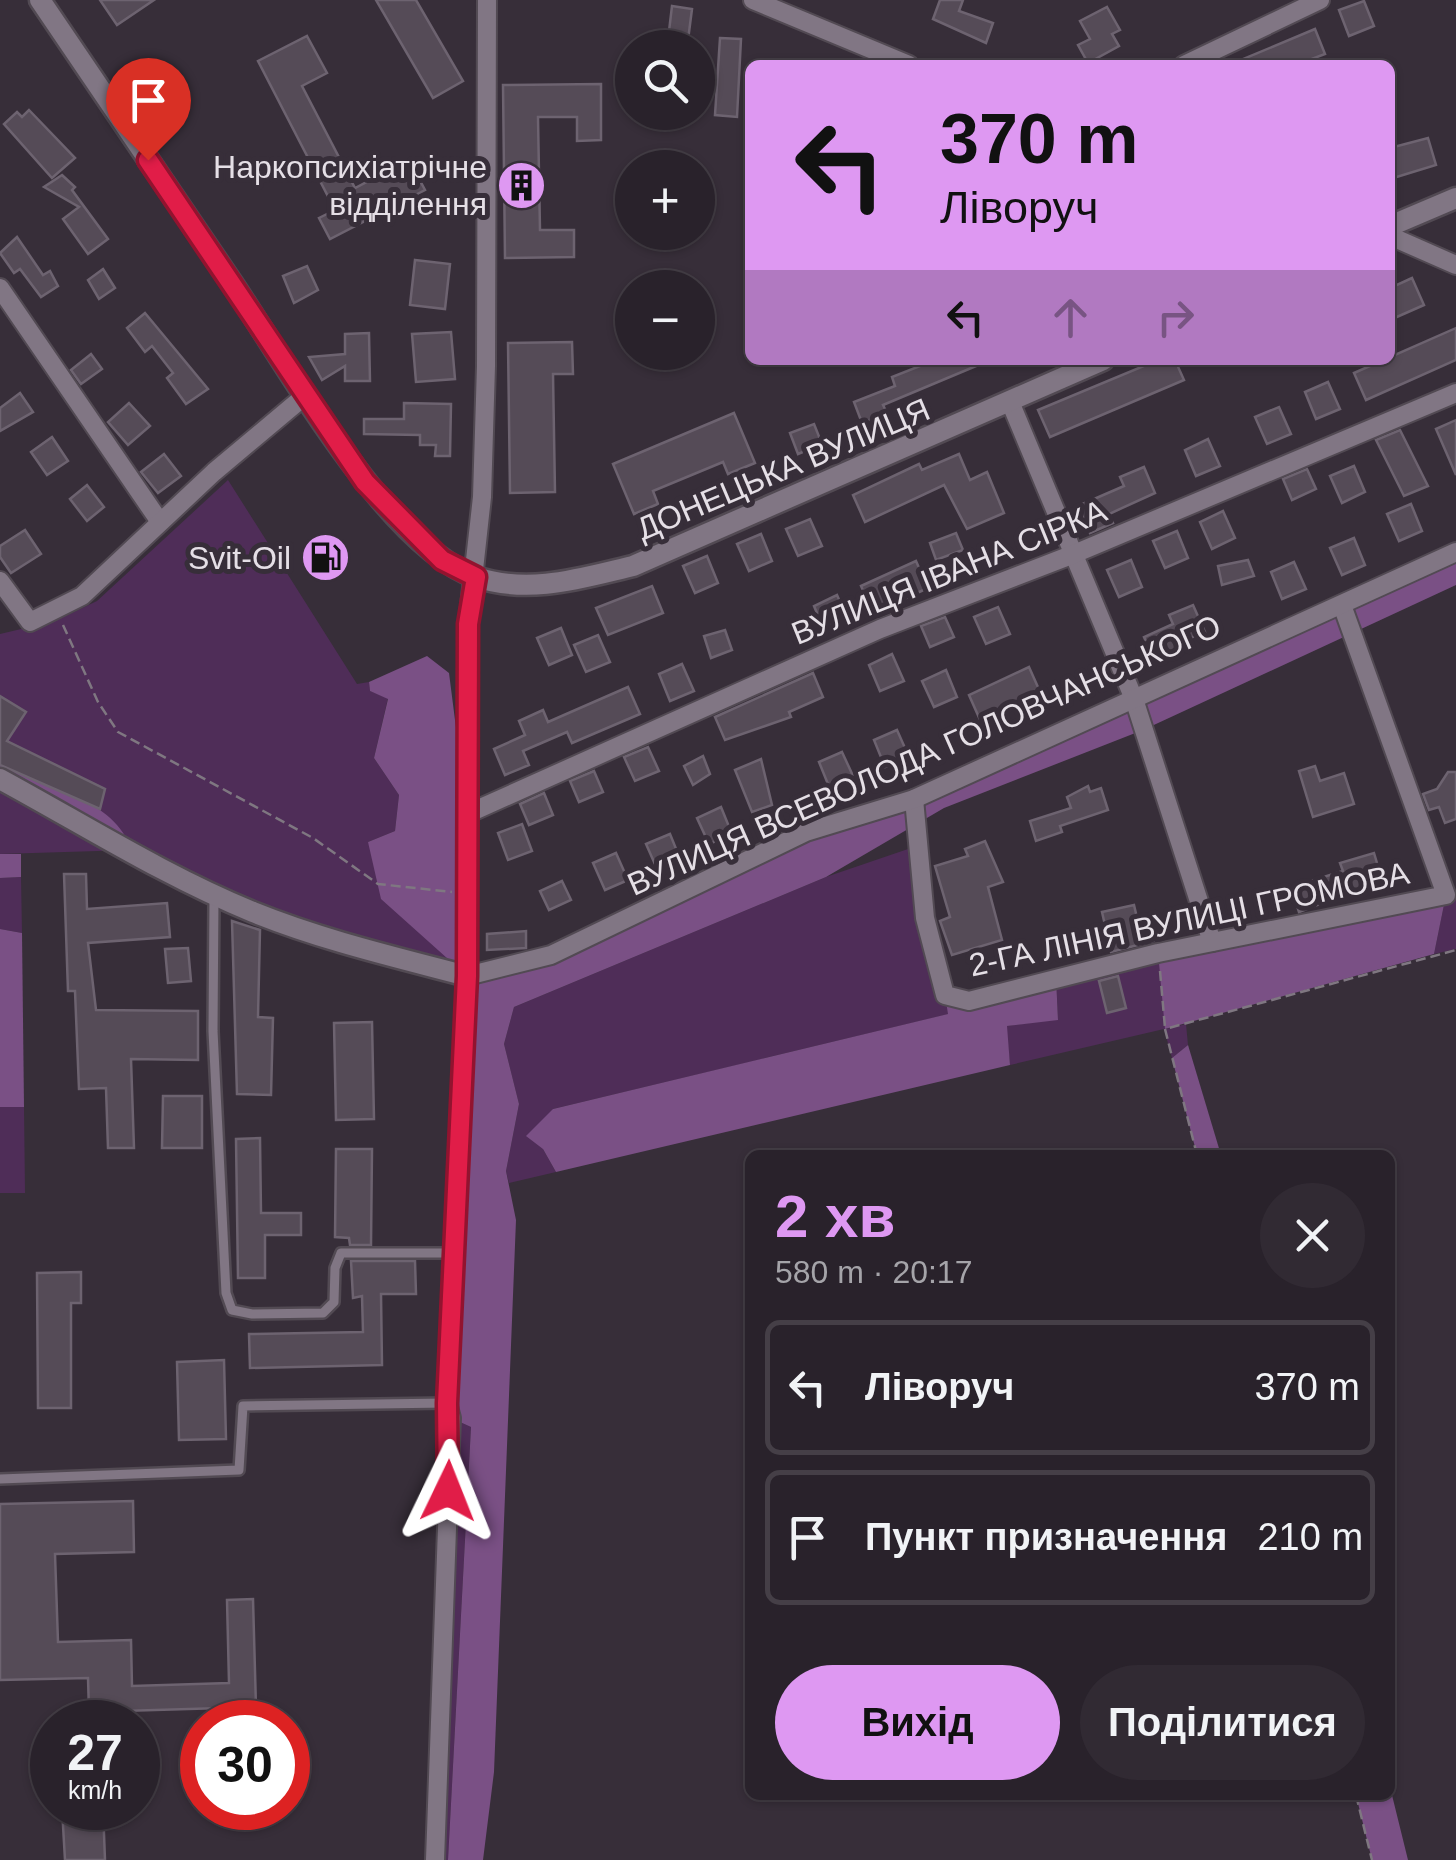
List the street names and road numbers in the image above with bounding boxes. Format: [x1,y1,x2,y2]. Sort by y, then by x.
street label: ДОНЕЦЬКА ВУЛИЦЯ [631,391,935,547]
street label: ВУЛИЦЯ ІВАНА СІРКА [786,492,1112,652]
street label: ВУЛИЦЯ ВСЕВОЛОДА ГОЛОВЧАНСЬКОГО [622,607,1226,903]
street label: 2-ГА ЛІНІЯ ВУЛИЦІ ГРОМОВА [966,855,1413,983]

